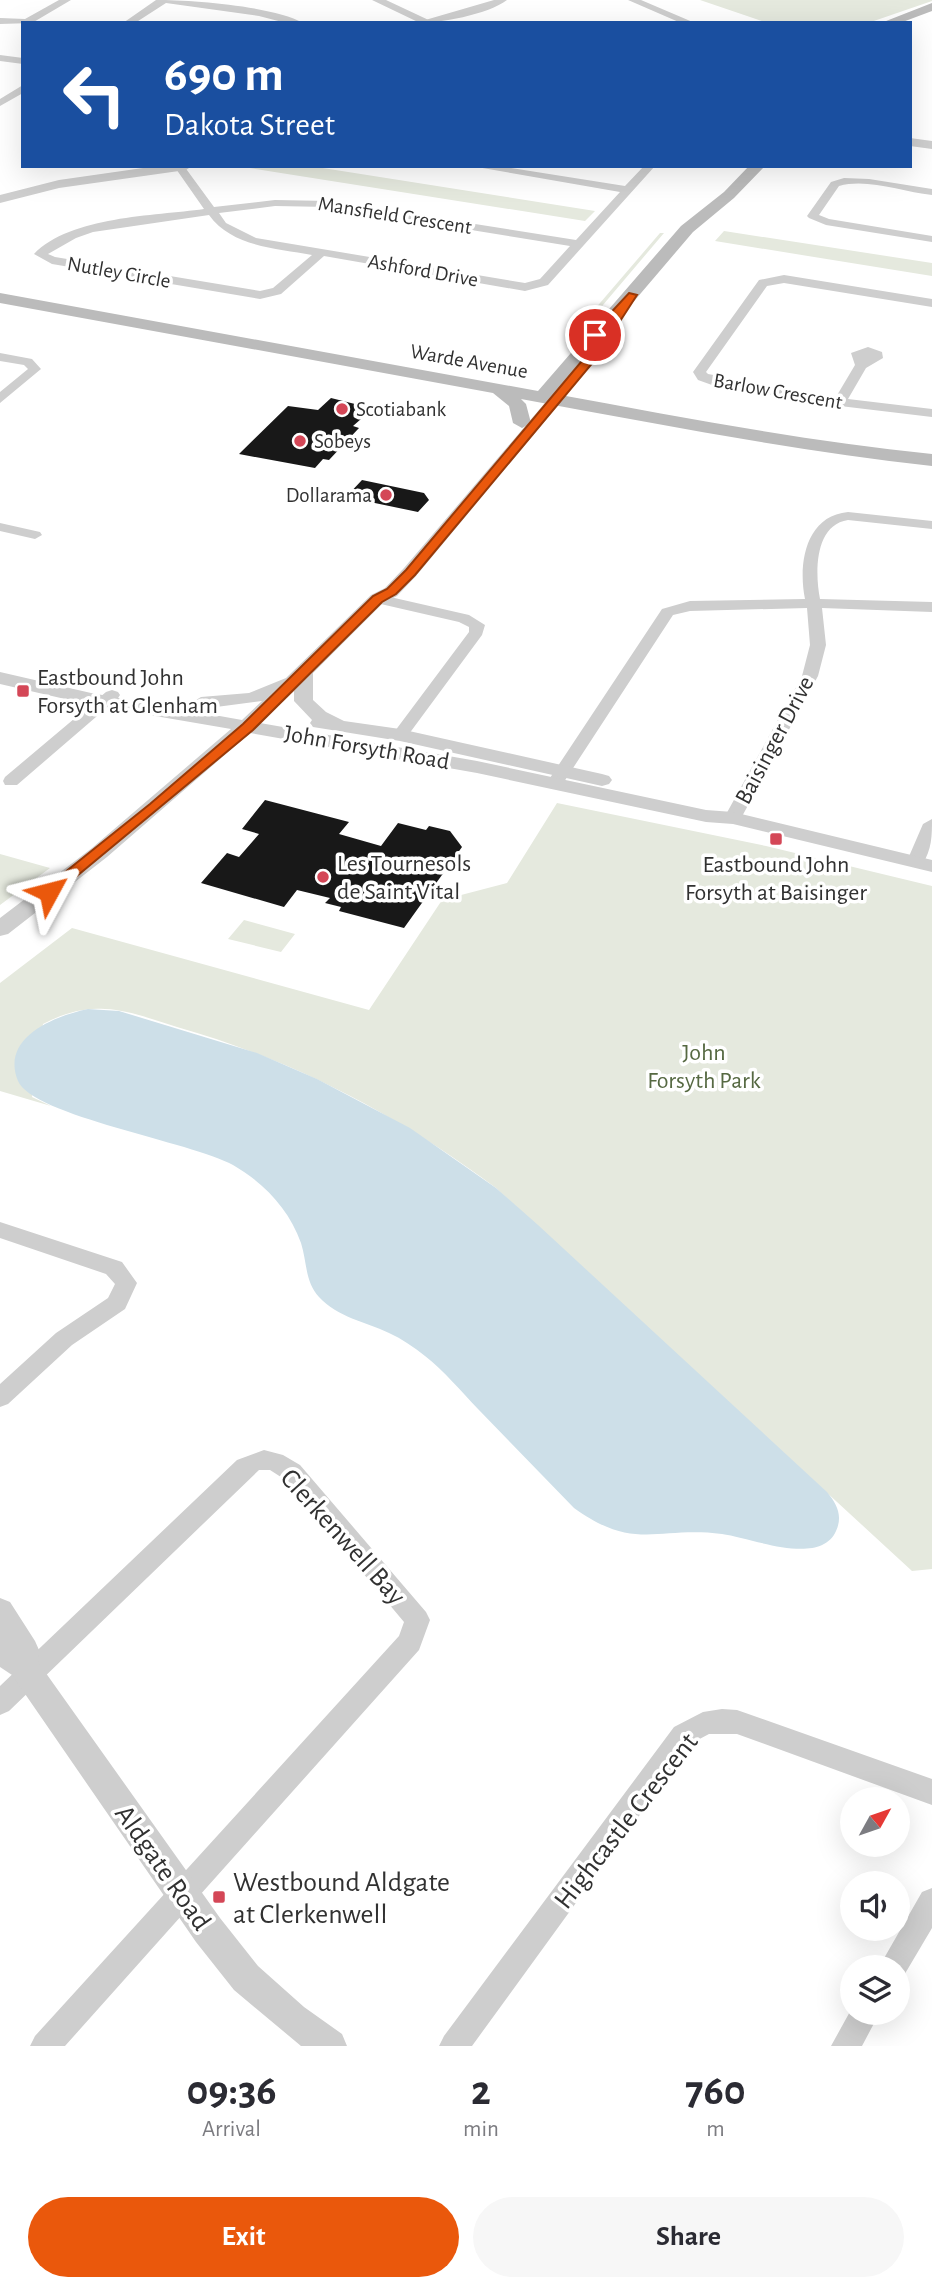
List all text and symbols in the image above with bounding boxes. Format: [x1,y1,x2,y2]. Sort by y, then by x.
icon: left [49,49,140,140]
text: 690 m [164,51,284,100]
text: Dakota Street [164,109,335,141]
street label: Mansfield Crescent [317,193,474,238]
street label: Ashford Drive [366,250,480,291]
street label: Nutley Circle [66,253,172,292]
pin [565,305,625,365]
icon: arrive [576,316,614,354]
street label: Warde Avenue [408,341,529,382]
street label: Barlow Crescent [712,370,844,413]
place label: Scotiabank [356,399,446,420]
marker: Scotiabank [334,401,350,417]
place label: Sobeys [314,431,371,452]
marker: Sobeys [292,433,308,449]
place label: Dollarama [286,485,372,506]
marker: Dollarama [378,487,394,503]
place label: Eastbound John Forsyth at Glenham [37,666,218,718]
street label: Baisinger Drive [731,672,819,808]
marker: Eastbound John Forsyth at Glenham [15,683,31,699]
street label: John Forsyth Road [282,722,451,774]
marker: Eastbound John Forsyth at Baisinger [768,831,784,847]
place label: Les Tournesols de Saint Vital [337,852,471,904]
place label: Eastbound John Forsyth at Baisinger [685,853,867,905]
position arrow [12,855,86,929]
marker: Les Tournesols de Saint Vital [315,869,331,885]
park label: John Forsyth Park [647,1041,761,1093]
street label: Clerkenwell Bay [275,1464,410,1611]
street label: Highcastle Crescent [549,1728,704,1914]
north arrow [840,1787,910,1857]
map controls [840,1787,910,2025]
street label: Aldgate Road [109,1800,216,1936]
place label: Westbound Aldgate at Clerkenwell [233,1869,450,1929]
button: sound [840,1871,910,1941]
marker: Westbound Aldgate at Clerkenwell [211,1889,227,1905]
button: layers [840,1955,910,2025]
text: 09:36 [186,2070,277,2112]
text: 2 [471,2070,491,2112]
text: 760 [685,2070,746,2112]
text: Arrival [202,2118,261,2141]
text: min [463,2118,499,2141]
text: m [706,2118,725,2141]
button: Exit [28,2197,459,2277]
button: Share [473,2197,904,2277]

